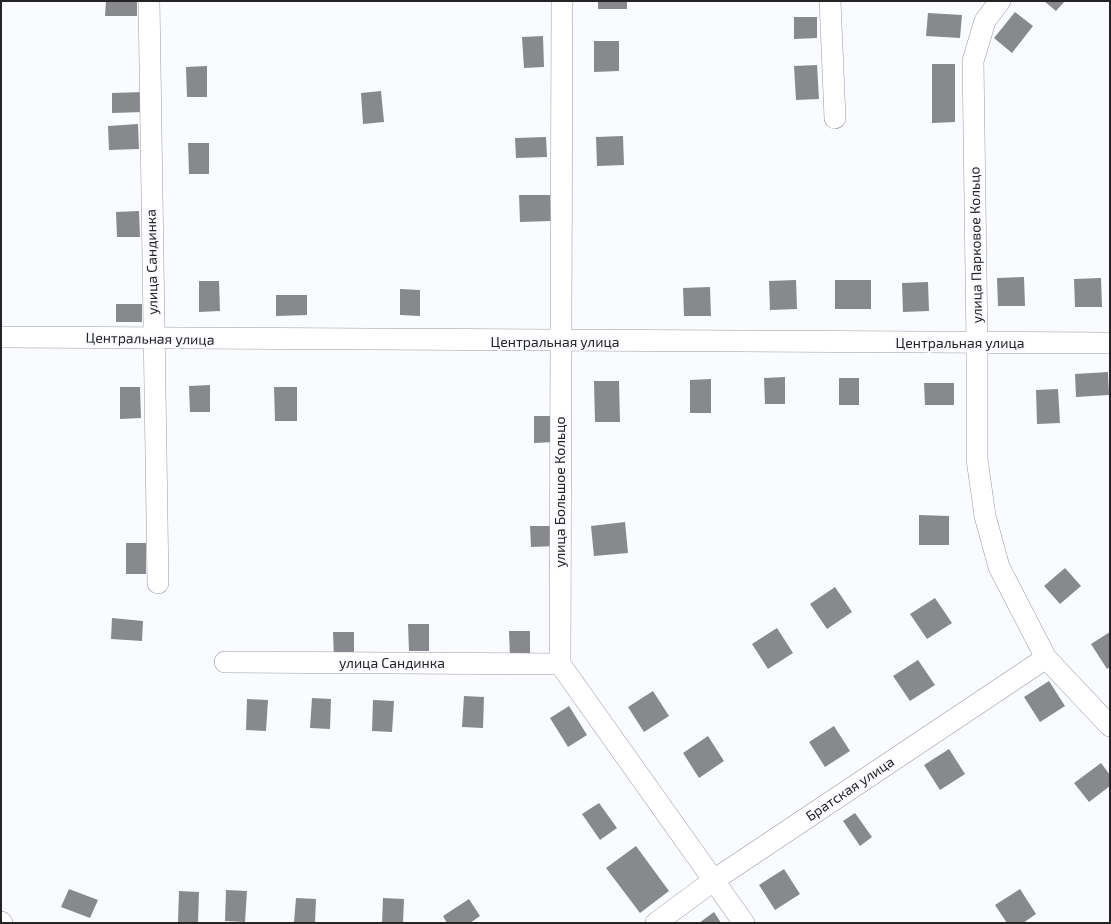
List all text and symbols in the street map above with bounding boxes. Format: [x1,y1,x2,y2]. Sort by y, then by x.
street label: улица Парковое Кольцо [966,166,986,324]
street label: улица Сандинка [143,209,161,315]
street label: Центральная улица [85,329,215,349]
street label: Центральная улица [491,334,619,350]
street label: Центральная улица [896,335,1024,351]
street label: улица Большое Кольцо [552,416,568,568]
street label: улица Сандинка [339,655,445,671]
street label: Братская улица [803,753,897,825]

